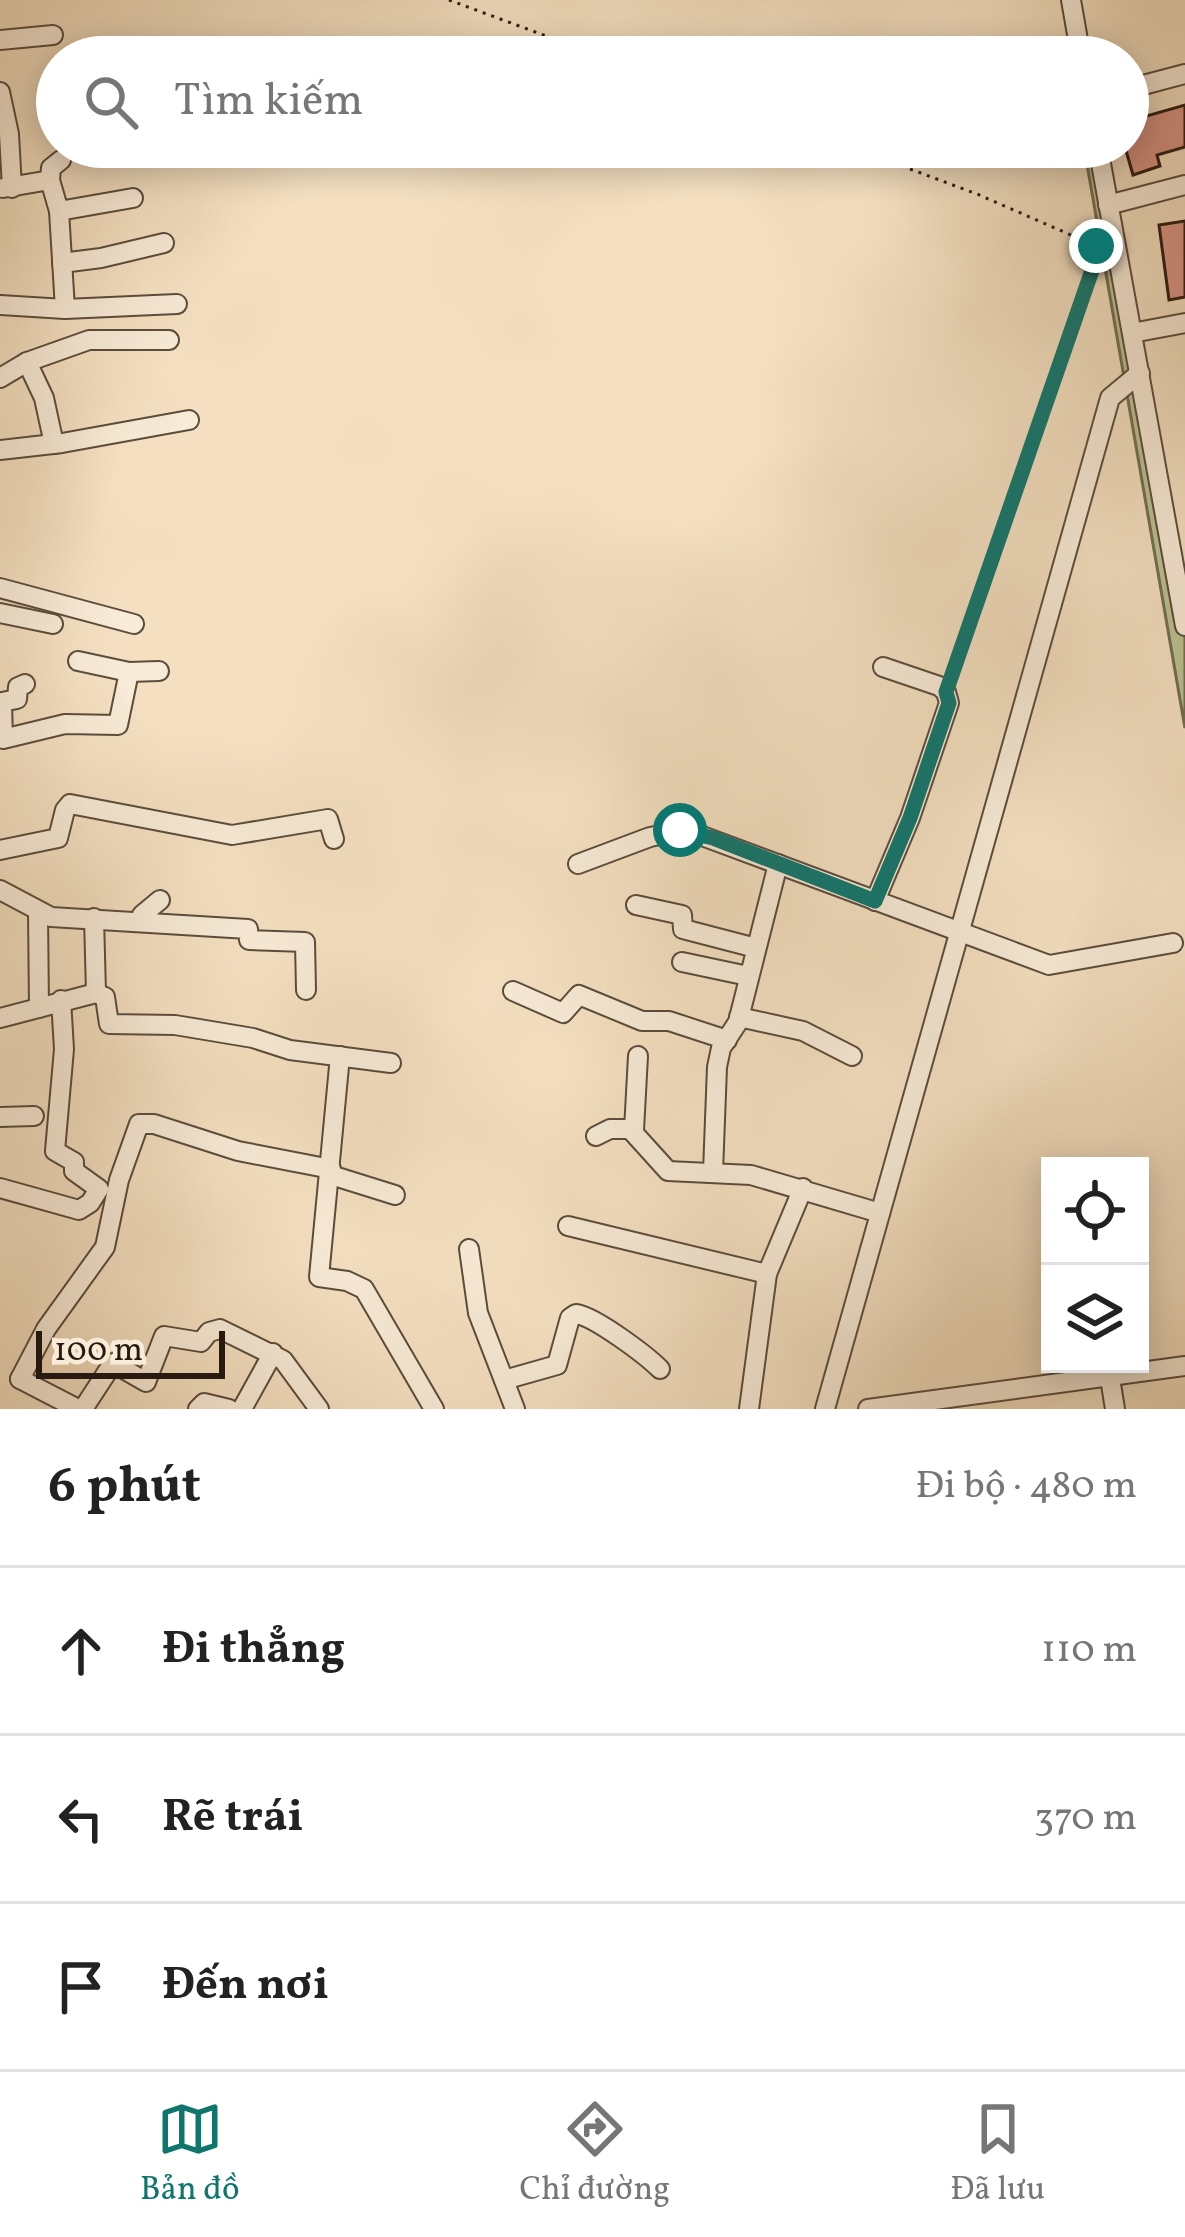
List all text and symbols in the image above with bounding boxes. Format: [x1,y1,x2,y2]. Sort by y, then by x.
search box [36,36,1149,168]
icon: search [78,69,144,135]
text: Tìm kiếm [174,71,363,134]
route end [1069,219,1123,273]
route start [653,803,707,857]
map controls [1041,1157,1149,1373]
button: locate [1041,1157,1149,1265]
button: layers [1041,1265,1149,1373]
scale bar [36,1325,225,1378]
text: 100 m [54,1329,143,1375]
text: 6 phút [48,1452,201,1523]
text: Đi bộ · 480 m [916,1460,1137,1514]
icon: ahead [48,1618,114,1684]
text: Đi thẳng [162,1619,345,1682]
text: 110 m [1041,1624,1137,1678]
icon: left [48,1786,114,1852]
text: Rẽ trái [162,1787,303,1850]
text: 370 m [1034,1792,1137,1846]
icon: arrive [48,1954,114,2020]
text: Đến nơi [162,1955,329,2018]
tab: Bản đồ [140,2096,239,2214]
tab: Chỉ đường [519,2096,670,2214]
tab: Đã lưu [950,2096,1045,2214]

